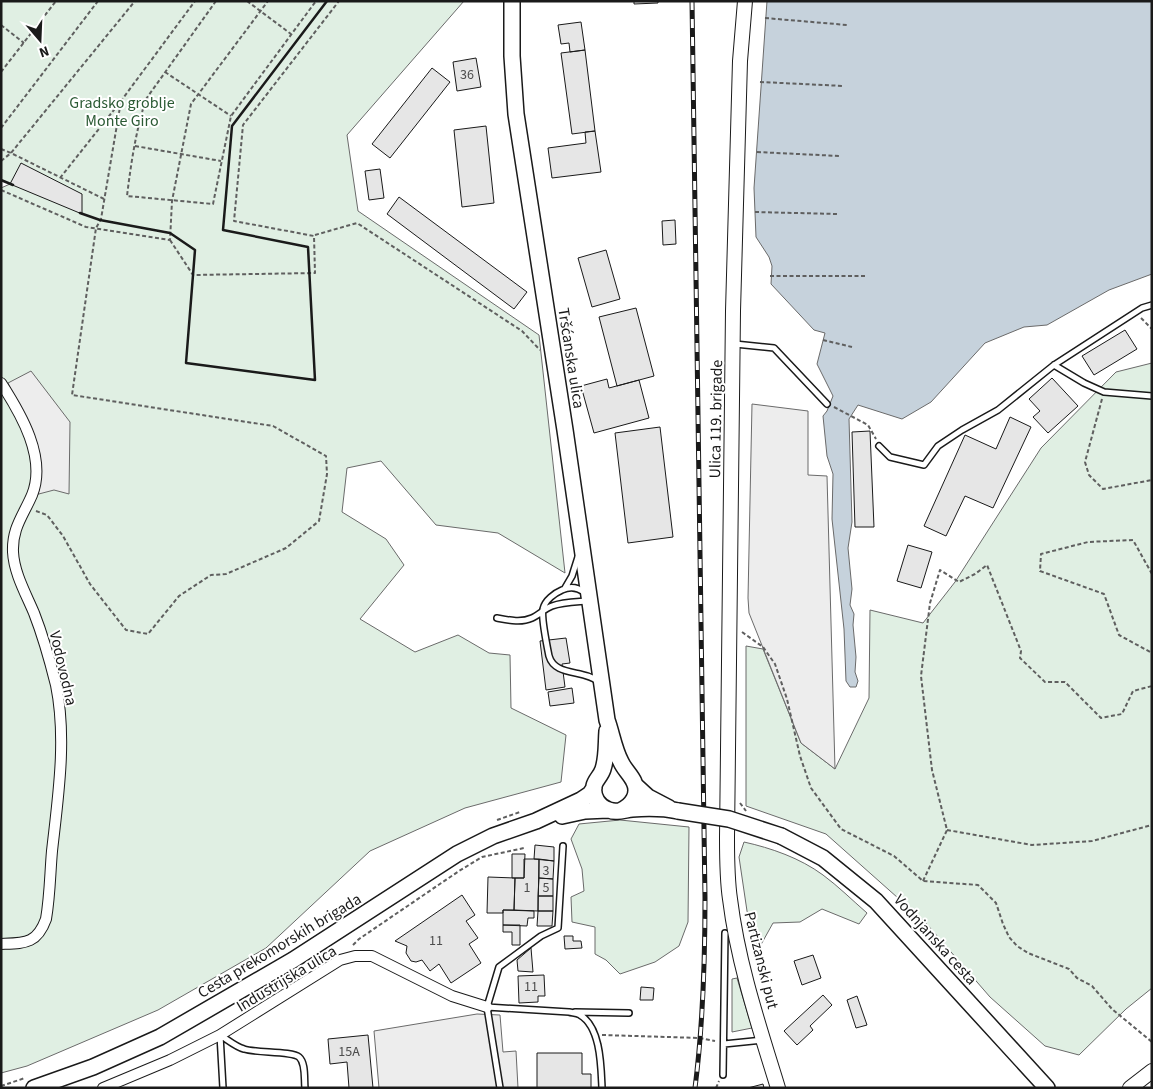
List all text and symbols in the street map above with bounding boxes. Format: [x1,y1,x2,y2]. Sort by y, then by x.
north arrow [15,15,65,65]
text: N [36,40,52,62]
house number: 36 [460,65,474,85]
park label: Gradsko groblje Monte Giro [69,92,175,132]
street label: Tršćanska ulica [552,306,590,410]
street label: Ulica 119. brigade [704,359,728,479]
street label: Vodovodna [44,629,82,708]
house number: 3 [543,861,550,881]
house number: 1 [524,878,531,898]
house number: 5 [543,878,550,898]
street label: Cesta prekomorskih brigada [194,888,365,1004]
street label: Vodnjanska cesta [889,889,982,990]
street label: Partizanski put [738,909,784,1012]
house number: 11 [429,931,443,951]
street label: Industrijska ulica [232,940,341,1017]
house number: 11 [524,977,538,997]
house number: 15A [338,1042,360,1062]

